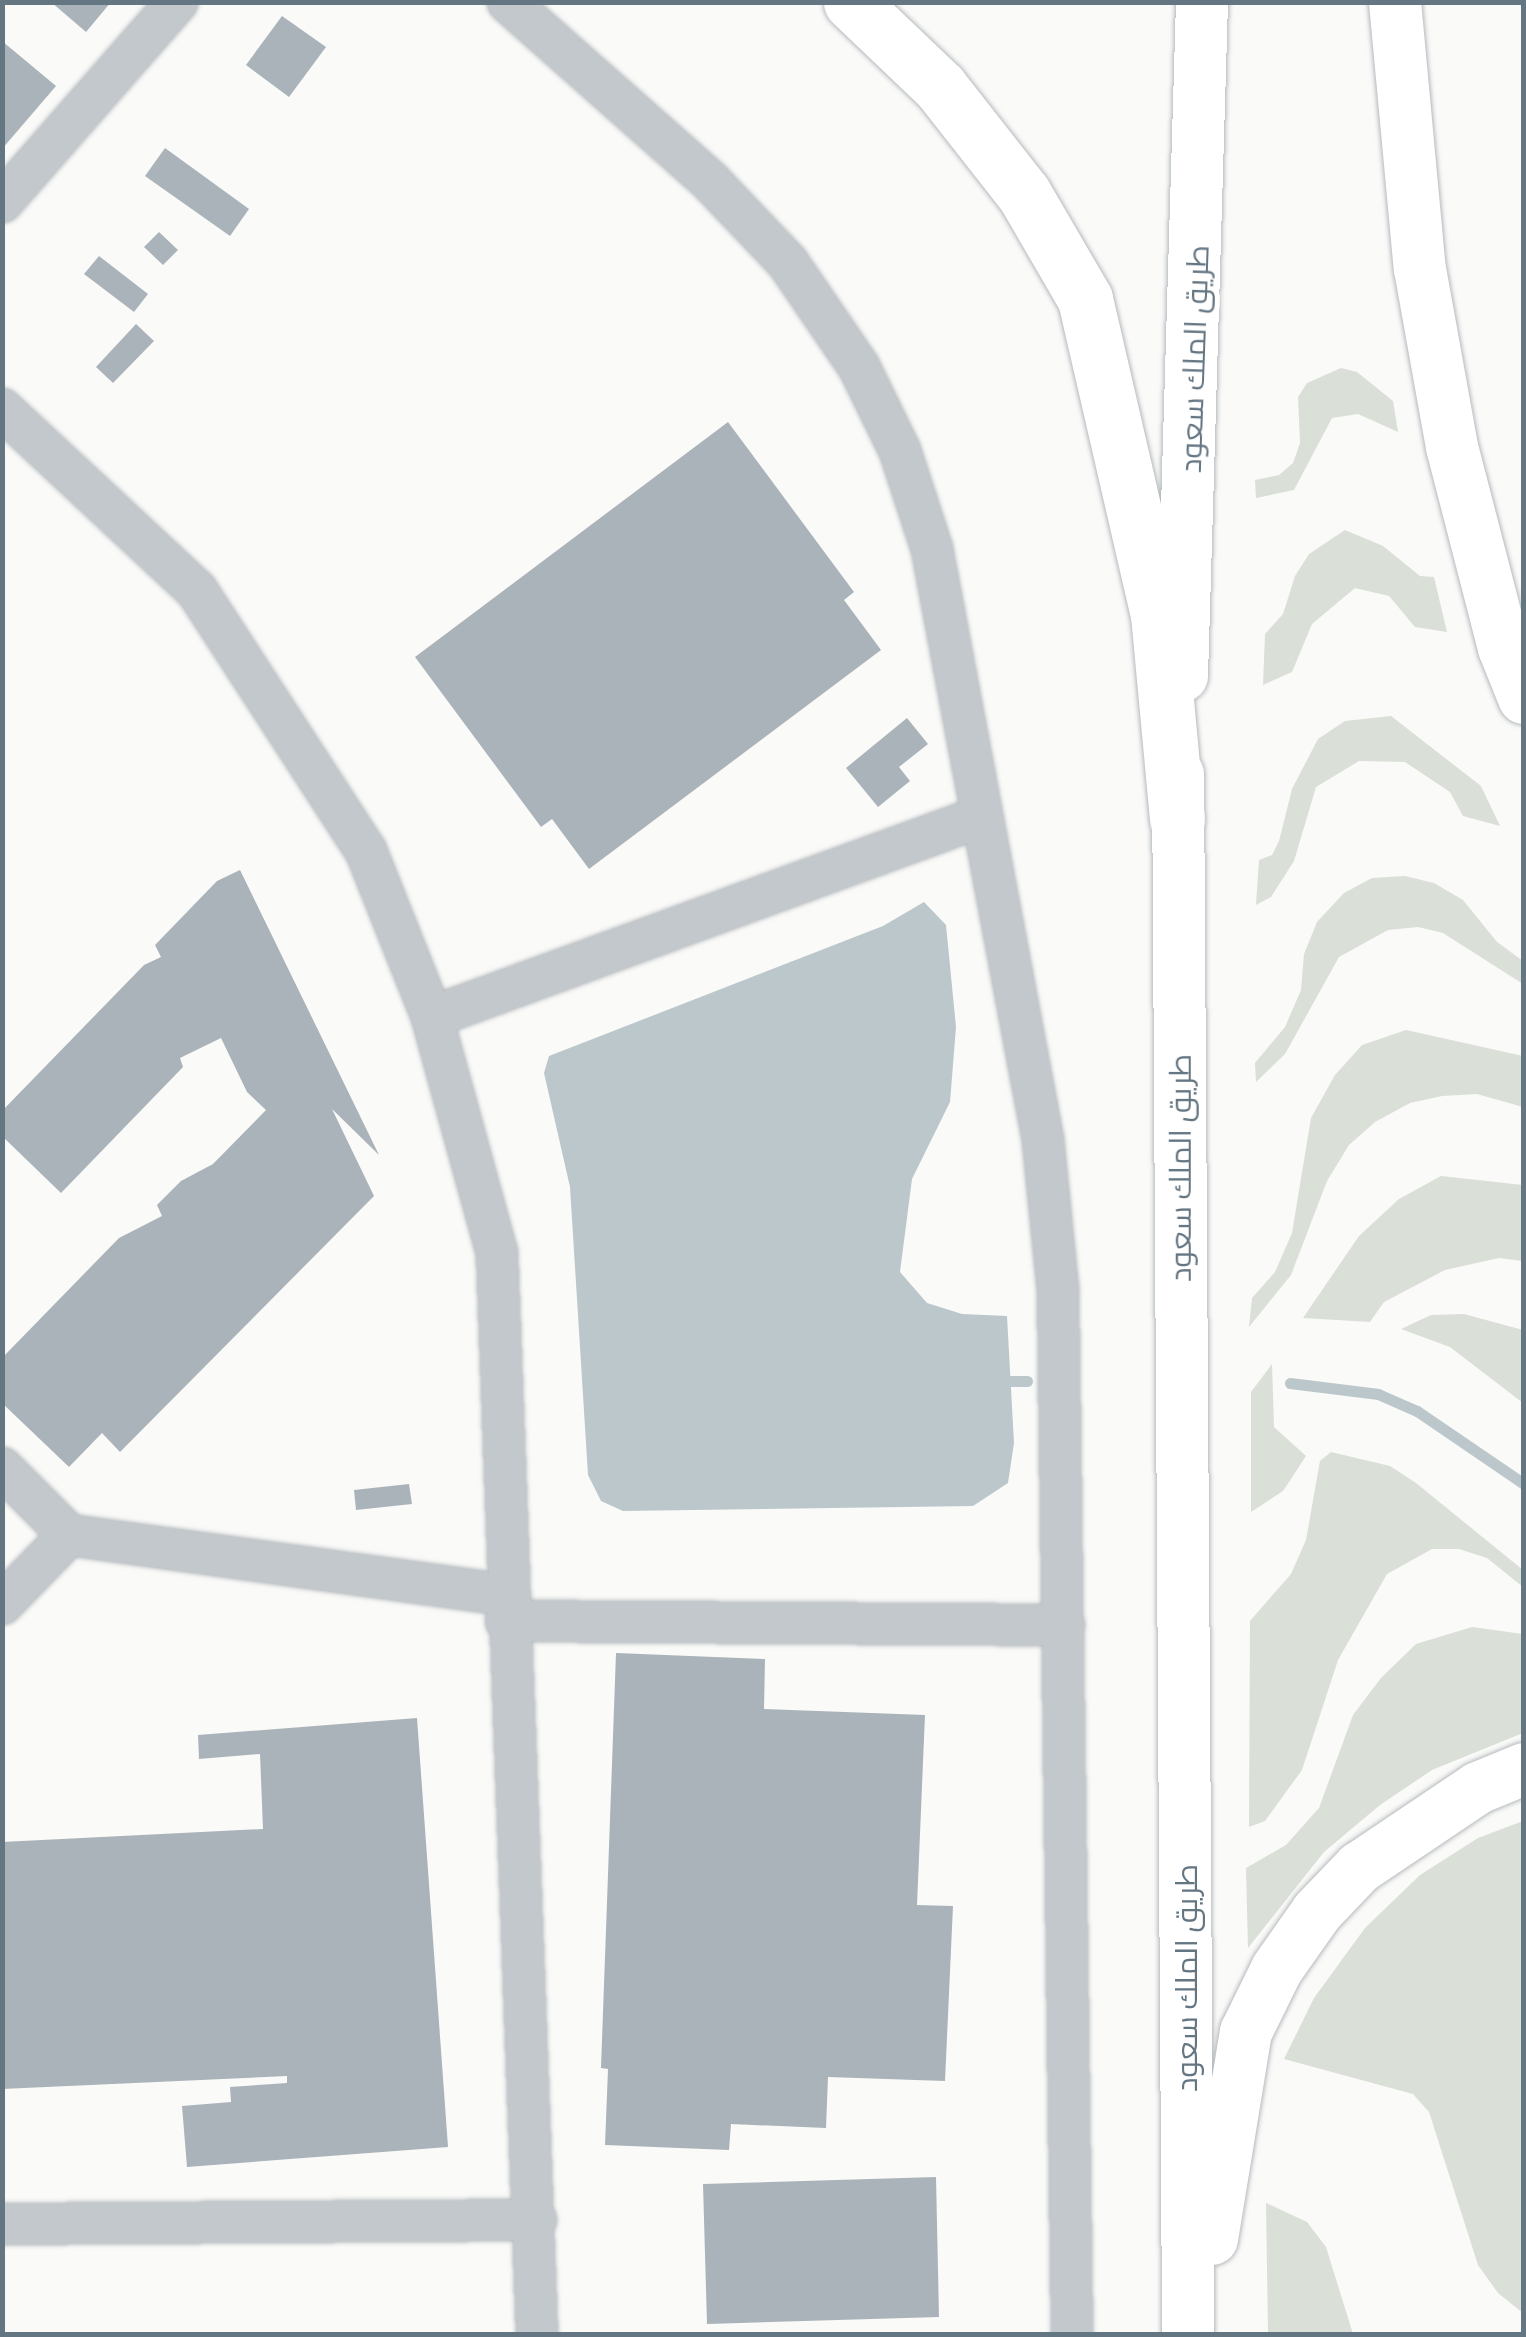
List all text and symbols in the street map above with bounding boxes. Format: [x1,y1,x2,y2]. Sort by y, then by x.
street label: طريق الملك سعود [1171,244,1215,474]
street label: طريق الملك سعود [1161,1054,1197,1282]
street label: طريق الملك سعود [1167,1864,1203,2092]

